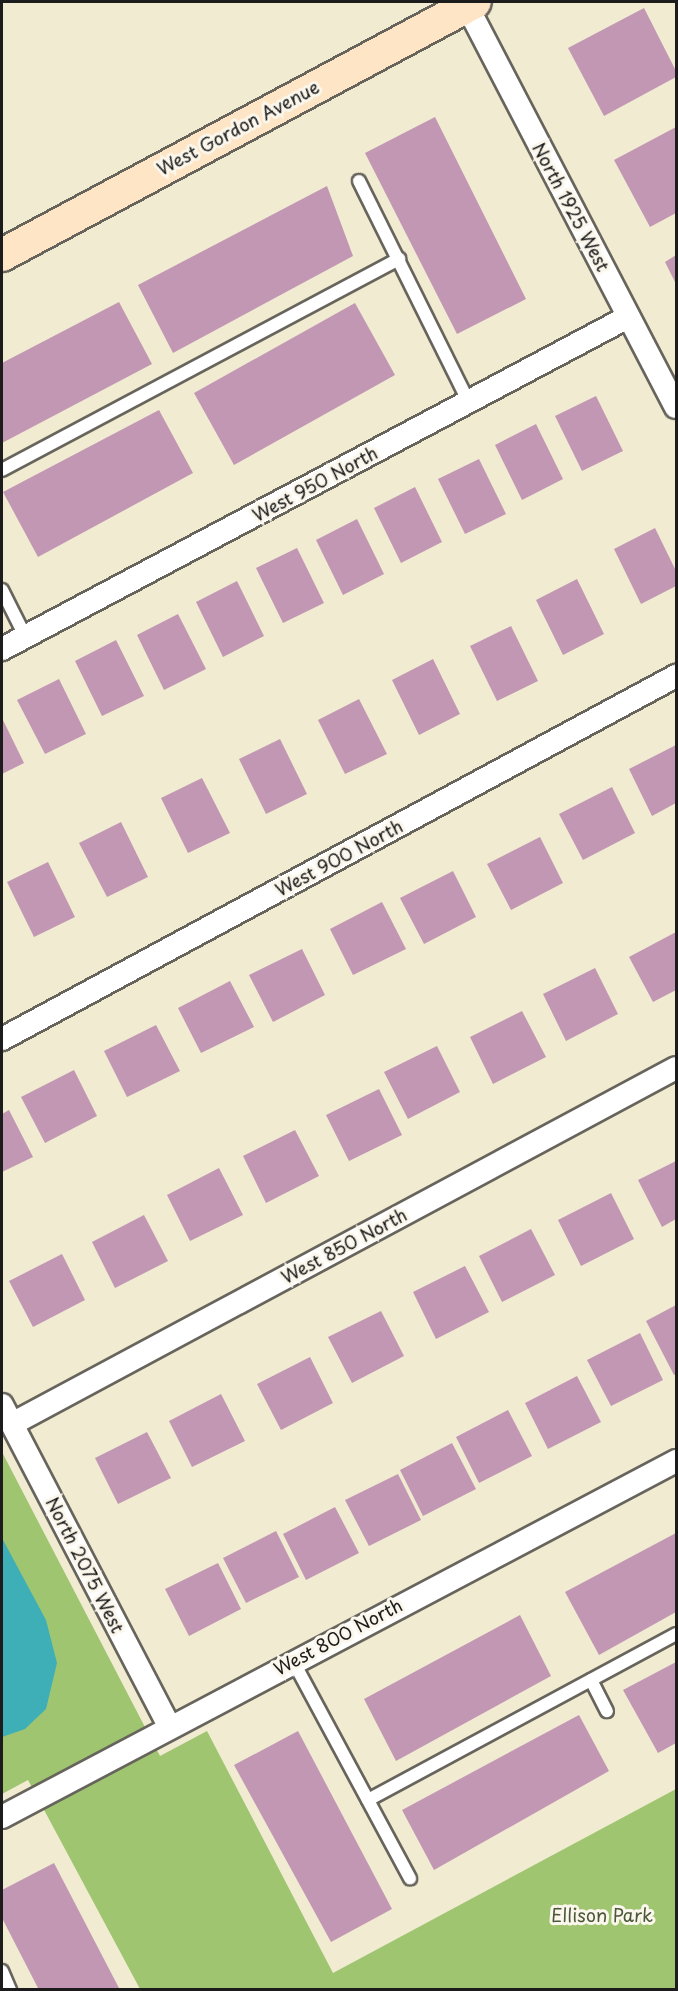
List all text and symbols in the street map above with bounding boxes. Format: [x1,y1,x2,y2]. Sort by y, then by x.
street label: West Gordon Avenue [154,76,322,180]
street label: North 1925 West [527,137,615,277]
street label: West 950 North [248,442,382,526]
street label: West 900 North [272,815,406,901]
street label: West 850 North [277,1204,411,1288]
street label: North 2075 West [41,1494,129,1636]
street label: West 800 North [270,1594,406,1680]
park label: Ellison Park [551,1904,653,1926]

